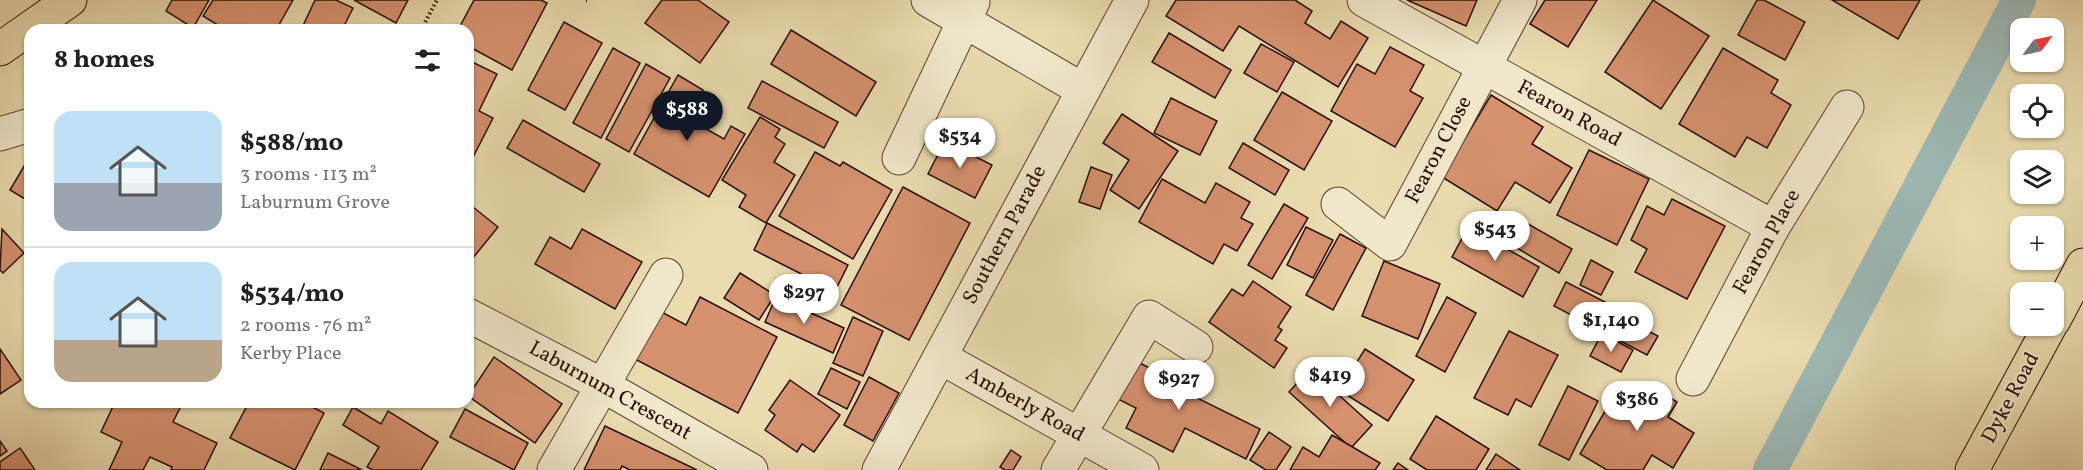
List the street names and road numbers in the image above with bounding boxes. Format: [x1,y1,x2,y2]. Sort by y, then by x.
street label: Fearon Road [1512,73,1626,155]
street label: Fearon Close [1399,91,1480,209]
street label: Southern Parade [956,160,1054,310]
street label: Fearon Place [1726,184,1808,300]
street label: Laburnum Crescent [523,334,697,448]
street label: Dyke Road [1975,347,2047,449]
street label: Amberly Road [960,360,1090,450]

